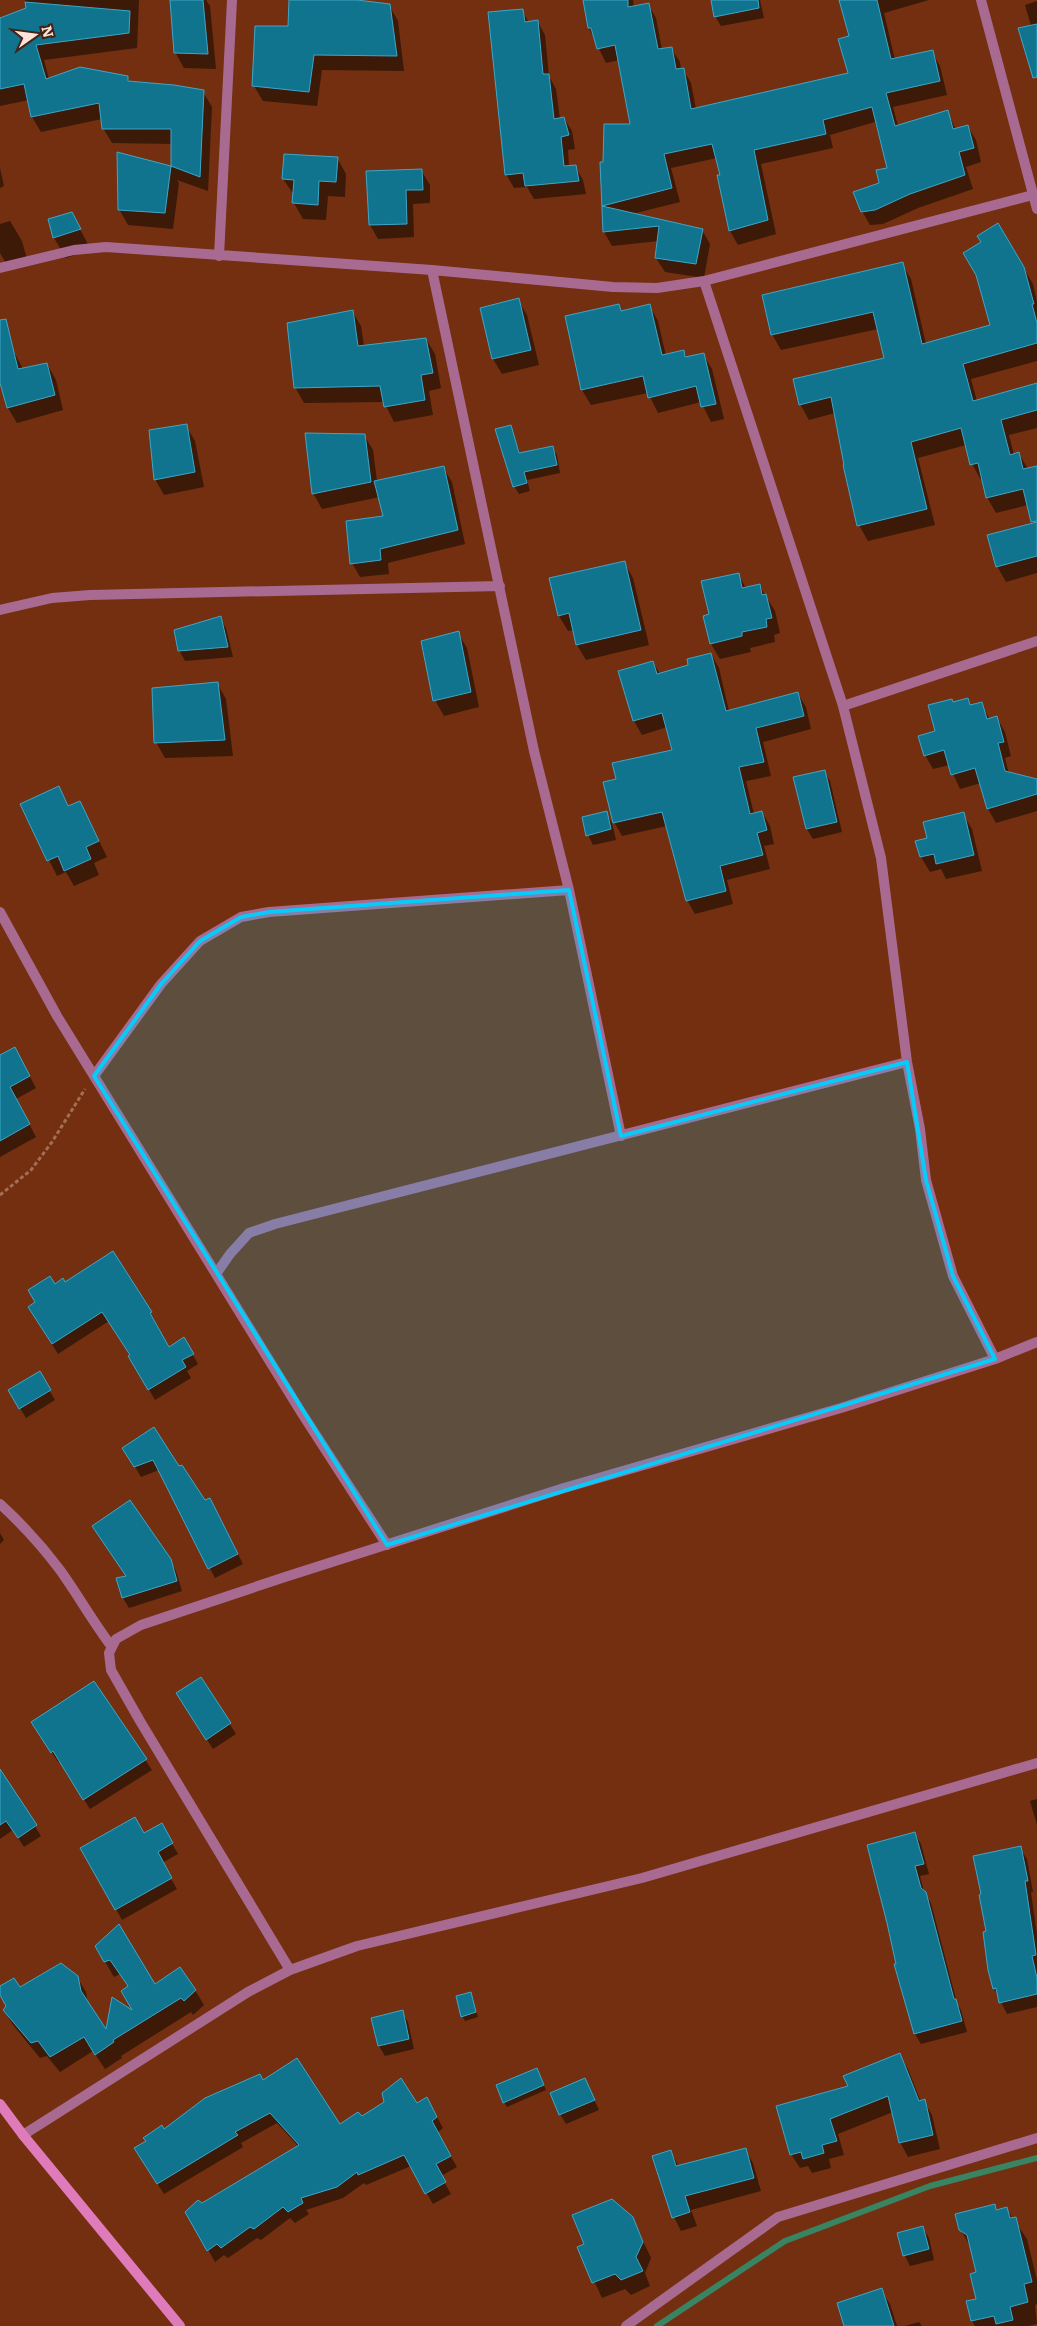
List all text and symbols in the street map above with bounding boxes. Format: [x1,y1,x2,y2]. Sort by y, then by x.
north arrow [10,10,60,60]
text: N [37,23,60,40]

